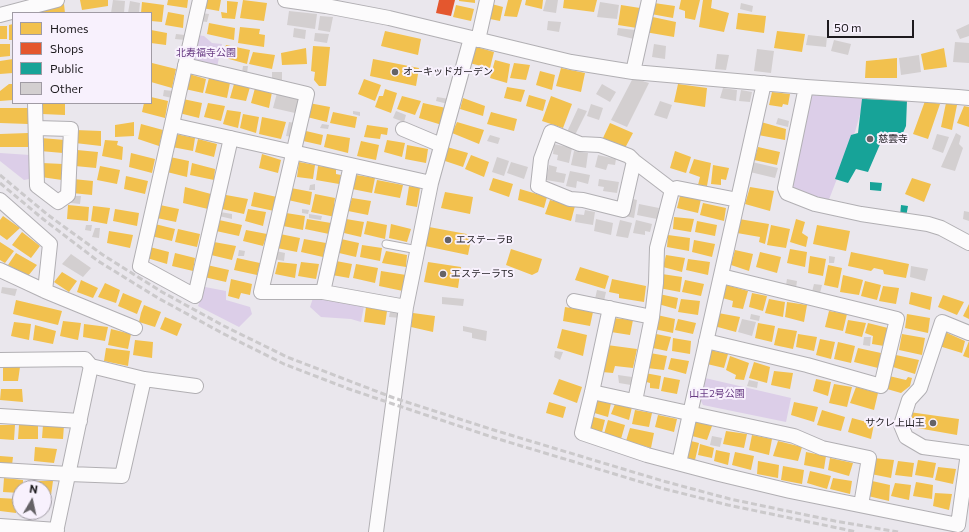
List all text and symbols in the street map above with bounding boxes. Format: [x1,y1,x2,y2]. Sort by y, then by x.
legend [12,12,152,104]
scale bar [829,12,916,38]
text: 50 m [834,20,862,34]
text: Homes [50,21,88,35]
text: Shops [50,41,84,55]
park label: 北寿福寺公園 [176,47,236,59]
text: Public [50,61,83,75]
place label: オーキッドガーデン [403,66,493,78]
marker: オーキッドガーデン [390,67,400,77]
text: Other [50,81,83,95]
place label: 慈雲寺 [878,133,908,145]
marker: 慈雲寺 [865,134,875,144]
place label: エステーラB [456,234,512,246]
marker: エステーラB [443,235,453,245]
place label: エステーラTS [451,268,513,280]
marker: エステーラTS [438,269,448,279]
park label: 山王2号公園 [689,388,745,400]
place label: サクレ上山王 [865,417,925,429]
marker: サクレ上山王 [928,418,938,428]
north arrow [12,480,52,520]
text: N [29,482,39,496]

